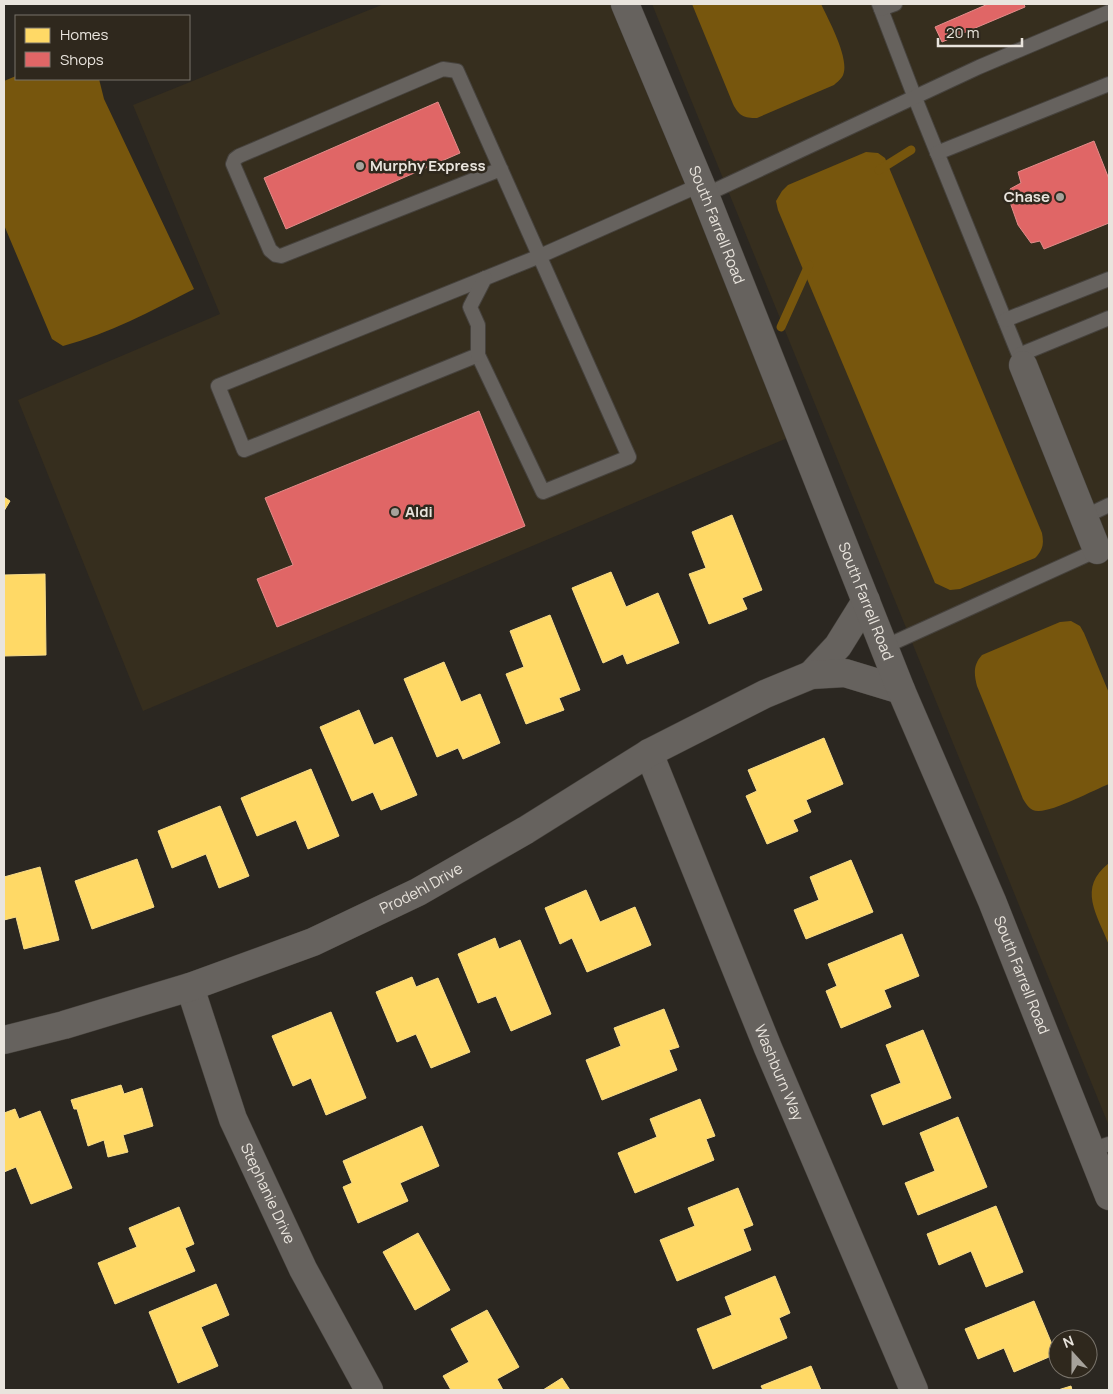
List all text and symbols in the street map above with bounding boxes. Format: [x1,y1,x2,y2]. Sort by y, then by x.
legend [15,15,190,80]
scale bar [938,15,1022,47]
text: 20 m [946,22,979,43]
text: Homes [60,24,109,45]
text: Shops [60,49,104,70]
place label: Murphy Express [370,155,486,176]
marker: Murphy Express [354,160,366,172]
street label: South Farrell Road [684,162,750,287]
place label: Chase [1004,186,1050,207]
marker: Chase [1054,191,1066,203]
place label: Aldi [405,501,433,522]
marker: Aldi [389,506,401,518]
street label: South Farrell Road [833,539,899,663]
street label: Prodehl Drive [376,857,467,919]
street label: South Farrell Road [989,913,1055,1037]
street label: Washburn Way [750,1021,809,1124]
street label: Stephanie Drive [236,1139,301,1247]
north arrow [1048,1329,1098,1379]
text: N [1060,1331,1076,1352]

